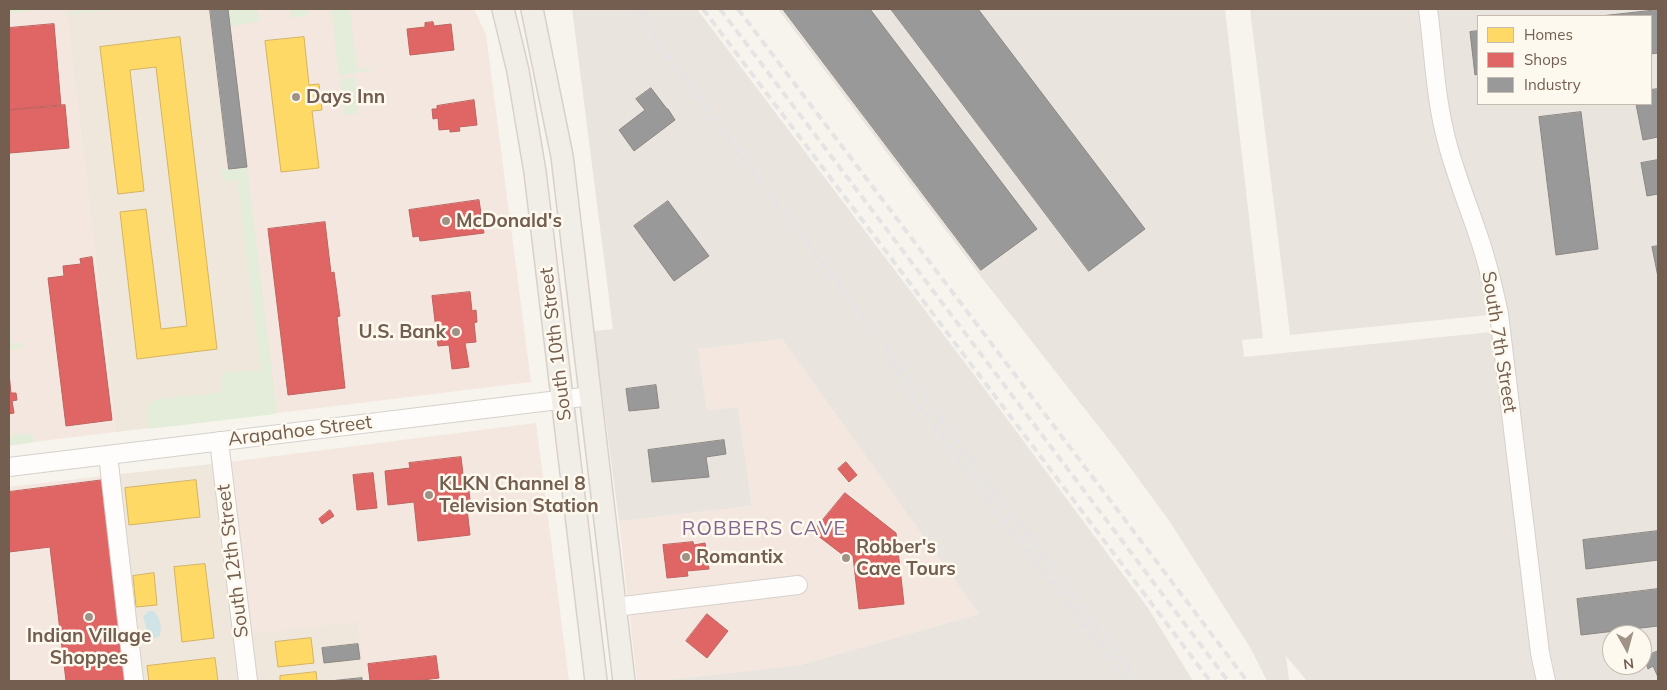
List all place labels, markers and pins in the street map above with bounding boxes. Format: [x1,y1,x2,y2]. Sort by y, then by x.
place label: Days Inn [306,86,385,108]
marker: Days Inn [290,91,302,103]
place label: McDonald's [456,210,562,232]
marker: McDonald's [440,215,452,227]
place label: U.S. Bank [359,321,446,343]
marker: U.S. Bank [450,326,462,338]
place label: KLKN Channel 8 Television Station [439,473,599,517]
marker: KLKN Channel 8 Television Station [423,489,435,501]
place label: Robber's Cave Tours [856,536,956,580]
place label: Romantix [696,546,783,568]
marker: Romantix [680,551,692,563]
marker: Robber's Cave Tours [840,552,852,564]
marker: Indian Village Shoppes [83,611,95,623]
place label: Indian Village Shoppes [27,625,151,669]

